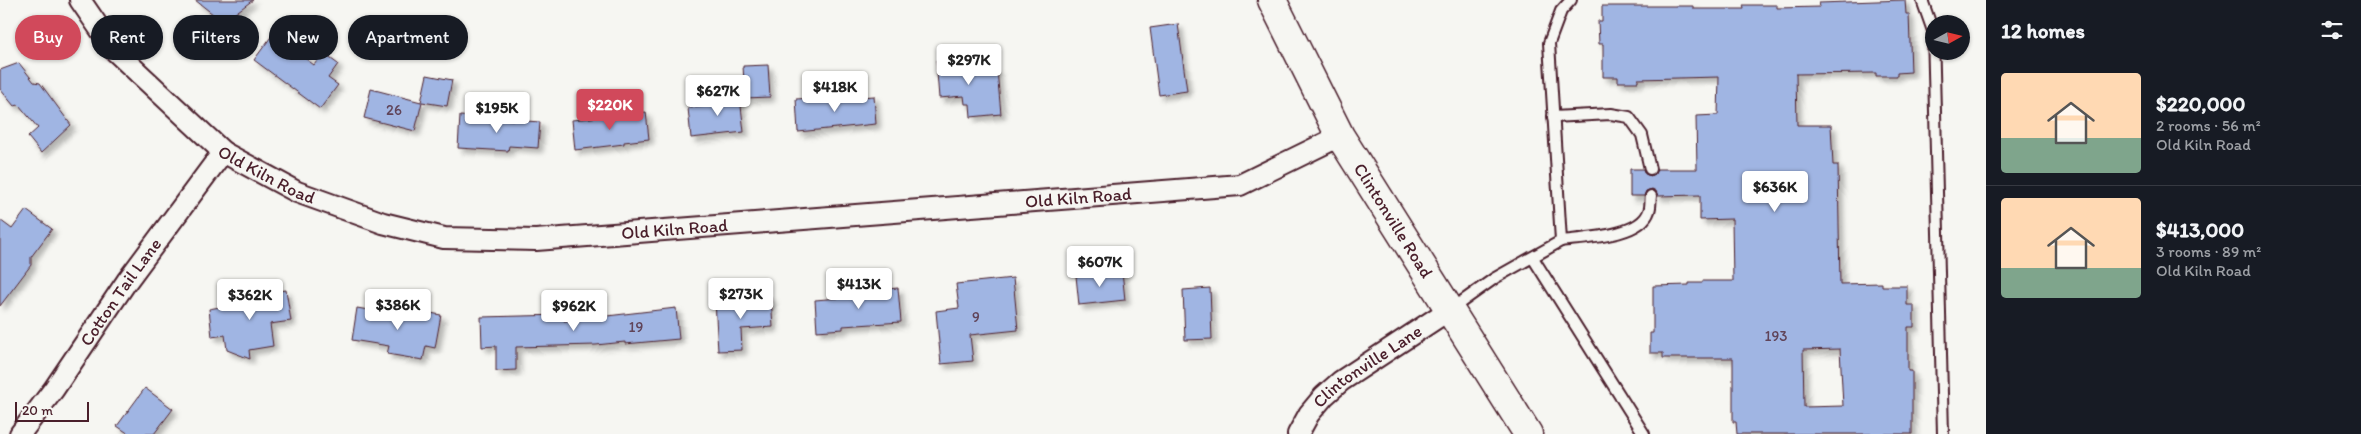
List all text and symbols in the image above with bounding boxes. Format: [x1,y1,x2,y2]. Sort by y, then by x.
chip: Buy [15,15,81,60]
chip: Rent [91,15,163,60]
chip: Filters [173,15,259,60]
chip: New [269,15,338,60]
chip: Apartment [348,15,468,60]
north arrow [1925,15,1970,60]
map controls [1925,15,1970,60]
icon: filters [2318,16,2346,44]
text: 12 homes [2001,18,2085,43]
pin: $297K [934,44,1004,86]
text: $297K [947,50,991,69]
pin: $418K [800,70,870,113]
pin: $627K [683,74,753,117]
text: $418K [813,77,857,96]
text: $627K [696,81,740,100]
pin: $220K [575,88,645,131]
text: $220,000 [2156,91,2245,116]
pin: $195K [462,92,532,134]
icon: home [2041,93,2101,153]
text: $220K [587,95,633,114]
text: $195K [476,98,518,117]
house number: 26 [386,101,402,119]
text: 2 rooms · 56 m² [2156,116,2261,135]
text: Old Kiln Road [2156,135,2251,154]
street label: Old Kiln Road [214,140,318,209]
street label: Clintonville Road [1349,159,1438,282]
pin: $636K [1740,170,1810,213]
text: $636K [1753,177,1797,196]
street label: Old Kiln Road [1024,182,1133,213]
street label: Old Kiln Road [620,214,729,244]
text: $413,000 [2156,217,2244,242]
icon: home [2041,218,2101,278]
street label: Cotton Tail Lane [75,234,166,350]
text: 3 rooms · 89 m² [2156,242,2261,261]
pin: $607K [1065,246,1135,288]
text: $607K [1078,252,1122,271]
text: Old Kiln Road [2156,261,2251,280]
pin: $413K [824,268,894,310]
text: $413K [837,274,881,293]
pin: $362K [215,278,285,321]
pin: $273K [706,278,776,320]
text: $273K [719,284,763,303]
text: $362K [228,285,272,304]
pin: $386K [363,288,433,331]
pin: $962K [539,290,609,332]
text: $386K [376,295,420,314]
text: $962K [552,296,596,315]
house number: 9 [972,308,980,326]
house number: 19 [629,318,644,336]
street label: Clintonville Lane [1308,320,1426,412]
house number: 193 [1765,327,1787,345]
scale bar [15,399,89,422]
text: 20 m [22,402,53,419]

